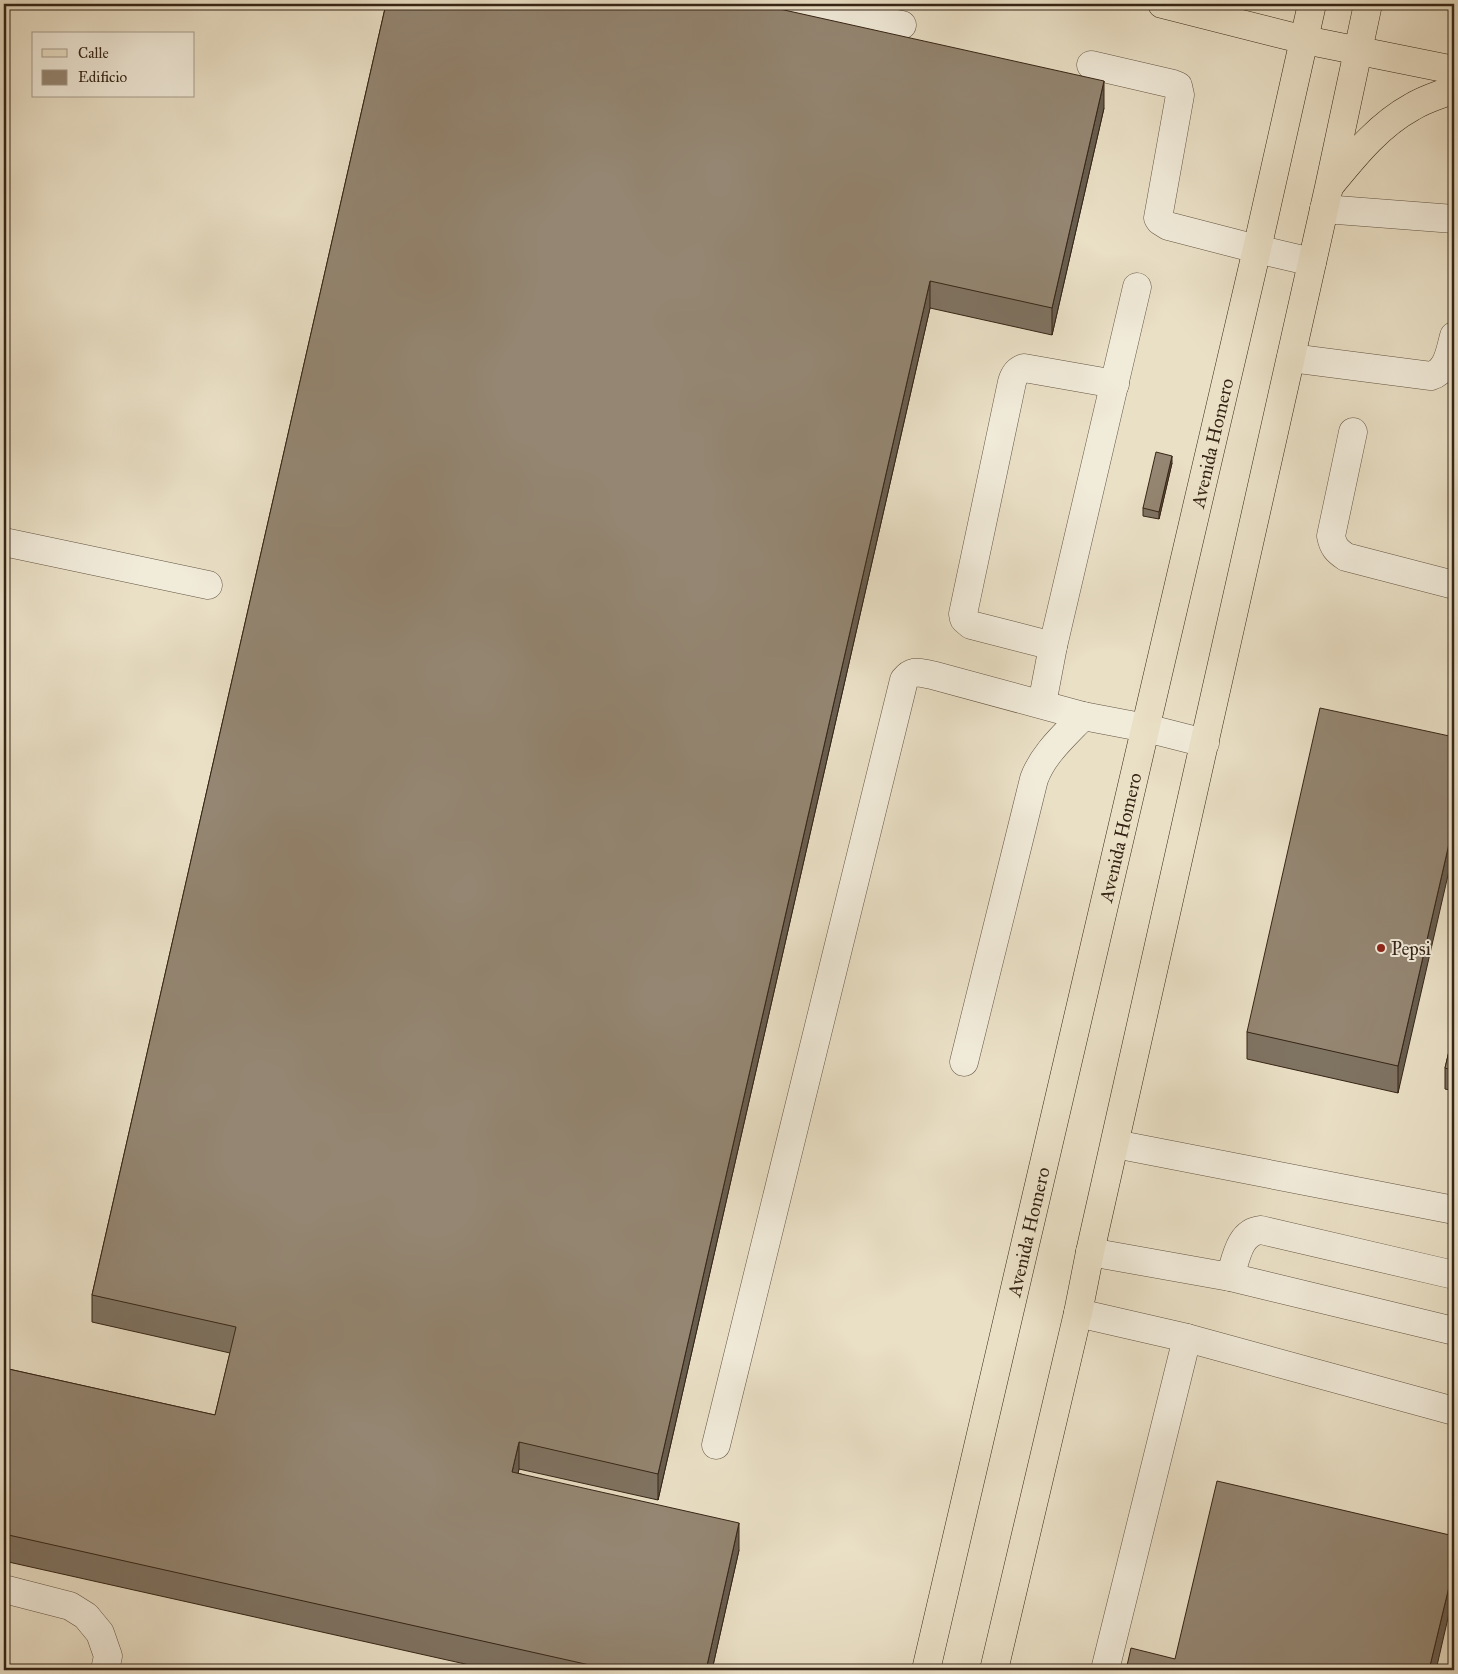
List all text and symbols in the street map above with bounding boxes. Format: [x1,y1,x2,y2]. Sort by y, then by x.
legend [32,32,195,98]
text: Calle [78,44,109,62]
text: Edificio [78,68,127,86]
street label: Avenida Homero [1186,376,1239,511]
street label: Avenida Homero [1094,770,1147,905]
place label: Pepsi [1391,937,1431,960]
marker: Pepsi [1375,942,1387,954]
street label: Avenida Homero [1002,1164,1055,1300]

